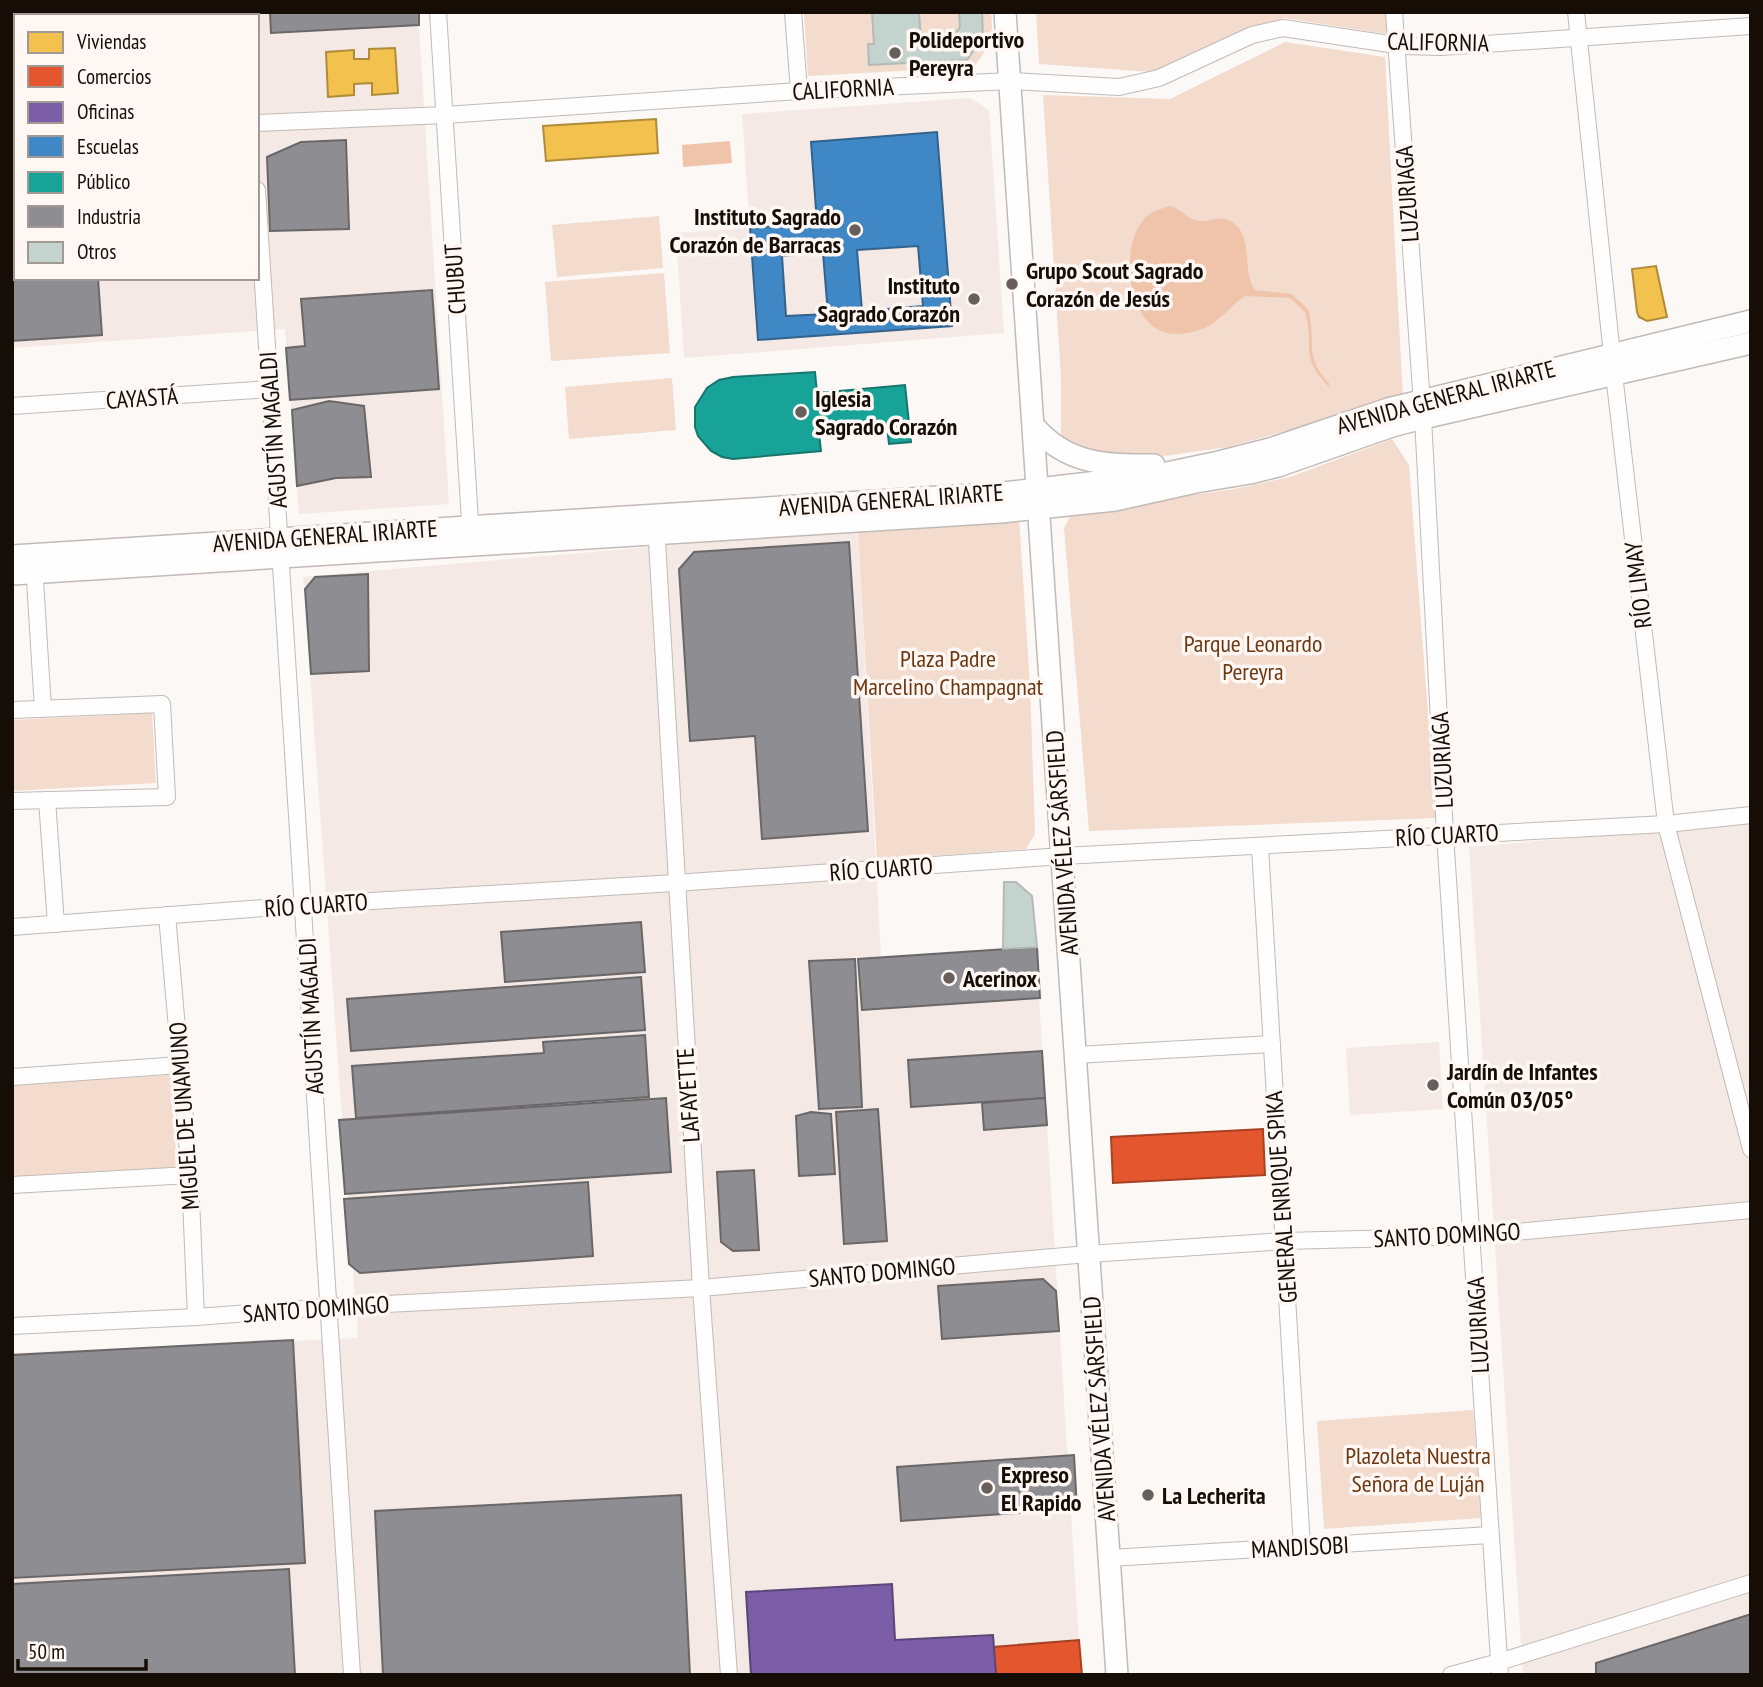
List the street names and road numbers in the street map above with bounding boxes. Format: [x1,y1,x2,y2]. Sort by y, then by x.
street label: CALIFORNIA [1387,26,1490,58]
street label: CALIFORNIA [791,71,895,107]
street label: LUZURIAGA [1388,144,1426,243]
street label: CHUBUT [437,242,473,315]
street label: AGUSTÍN MAGALDI [252,351,294,509]
street label: AVENIDA GENERAL IRIARTE [1333,353,1559,441]
street label: CAYASTÁ [105,380,180,416]
street label: AVENIDA GENERAL IRIARTE [777,477,1005,523]
street label: AVENIDA GENERAL IRIARTE [211,513,439,559]
street label: RÍO LIMAY [1617,540,1659,630]
street label: LUZURIAGA [1424,710,1460,809]
street label: AVENIDA VÉLEZ SÁRSFIELD [1039,729,1085,957]
street label: RÍO CUARTO [1394,817,1500,853]
street label: RÍO CUARTO [828,850,934,888]
street label: RÍO CUARTO [263,886,369,924]
street label: AGUSTÍN MAGALDI [291,937,331,1095]
street label: MIGUEL DE UNAMUNO [162,1021,206,1211]
street label: LAFAYETTE [669,1047,707,1143]
street label: GENERAL ENRIQUE SPIKA [1258,1089,1304,1304]
street label: SANTO DOMINGO [1373,1216,1521,1254]
street label: SANTO DOMINGO [807,1250,957,1294]
street label: LUZURIAGA [1460,1275,1496,1374]
street label: SANTO DOMINGO [241,1288,391,1330]
street label: AVENIDA VÉLEZ SÁRSFIELD [1076,1295,1122,1523]
street label: MANDISOBI [1250,1529,1350,1565]

